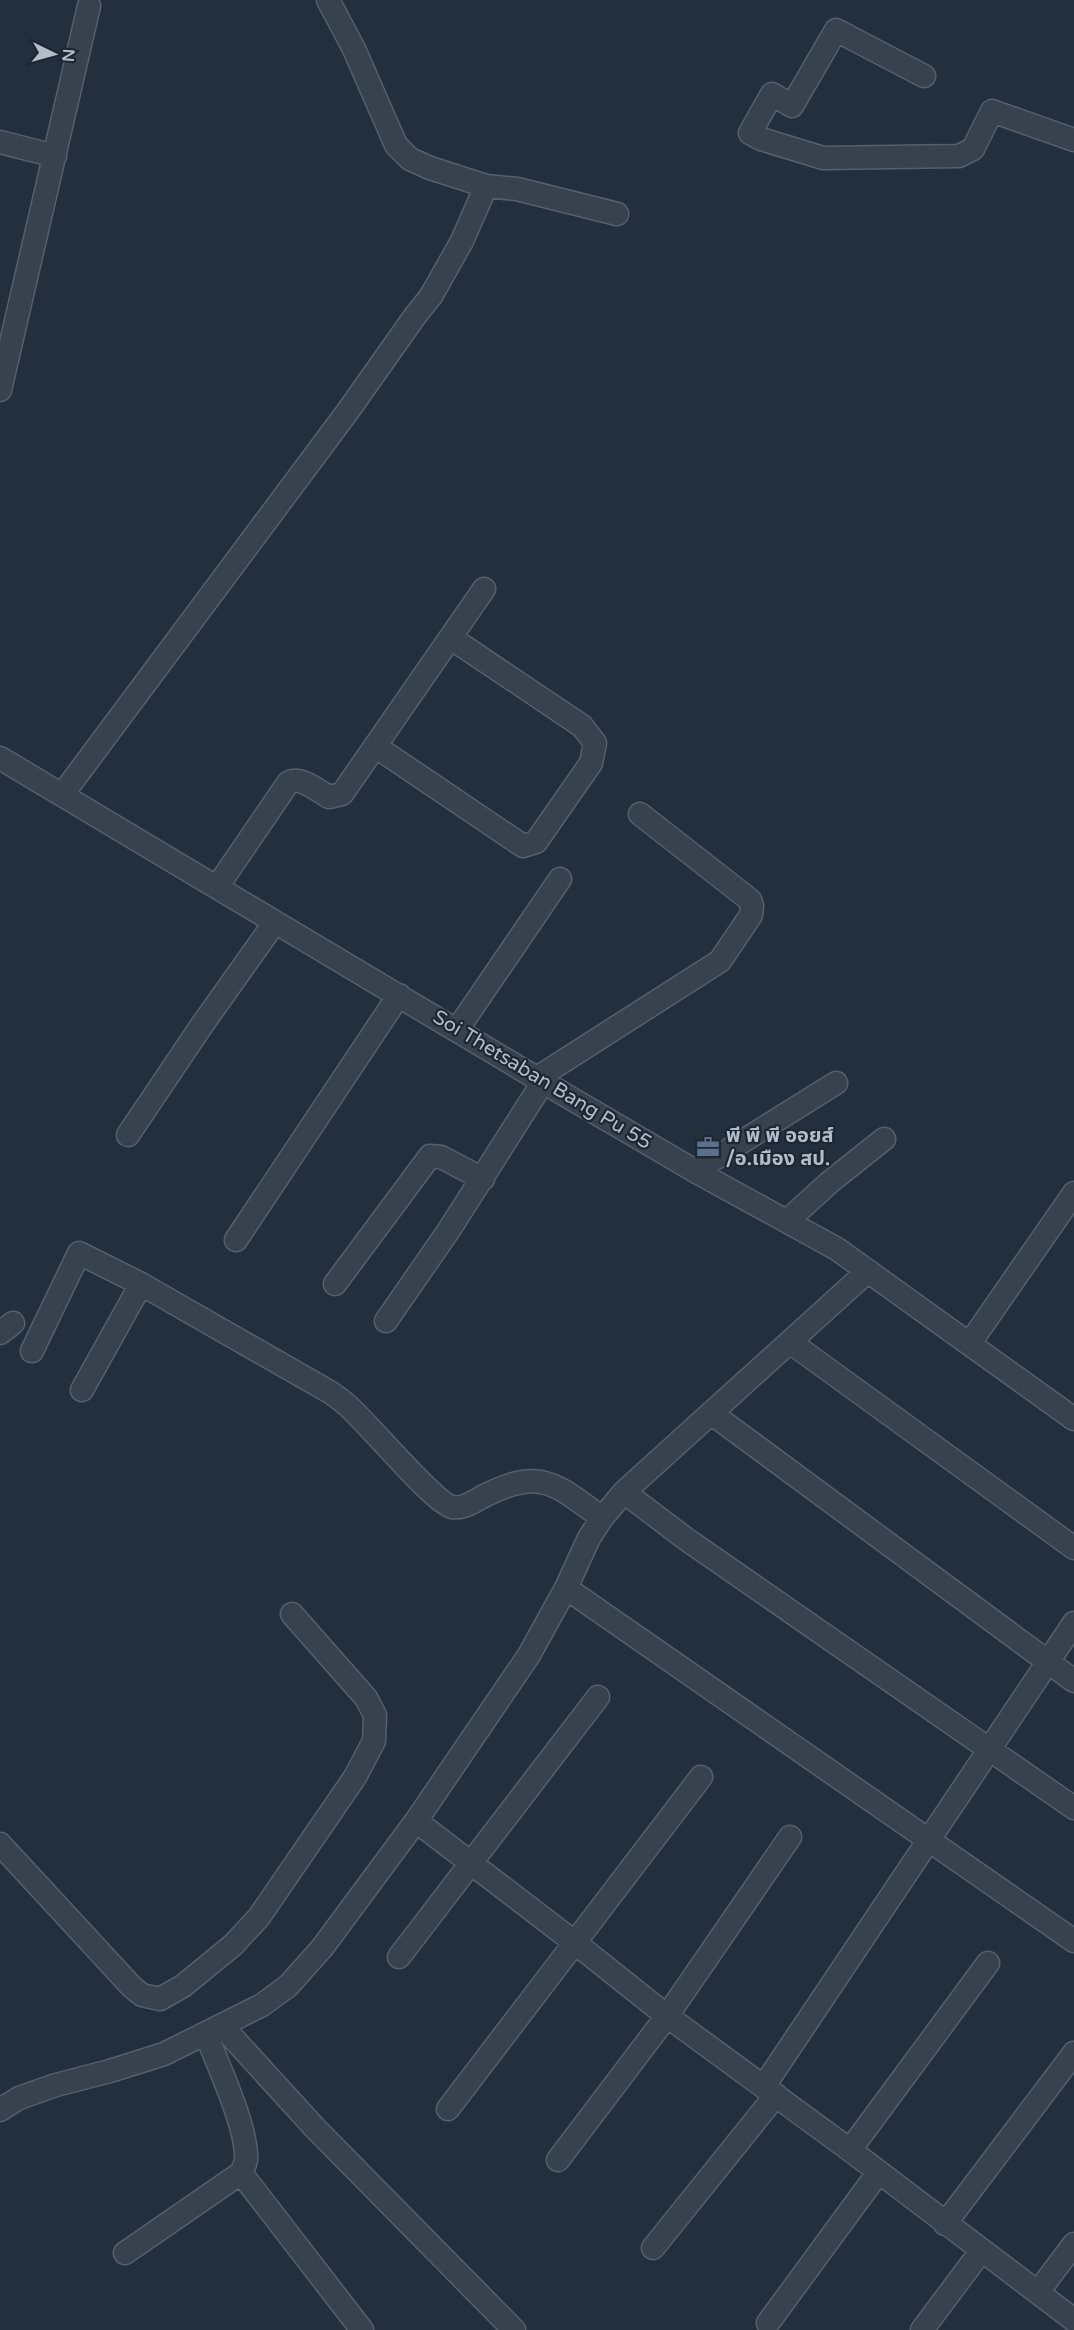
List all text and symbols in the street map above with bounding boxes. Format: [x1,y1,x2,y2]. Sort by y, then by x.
north arrow [24,24,84,84]
text: N [57,48,78,62]
street label: Soi Thetsaban Bang Pu 55 [428,1005,656,1155]
place label: พี พี พี ออยส์ /อ.เมือง สป. [726,1124,834,1171]
office icon: พี พี พี ออยส์ /อ.เมือง สป. [695,1134,721,1160]

